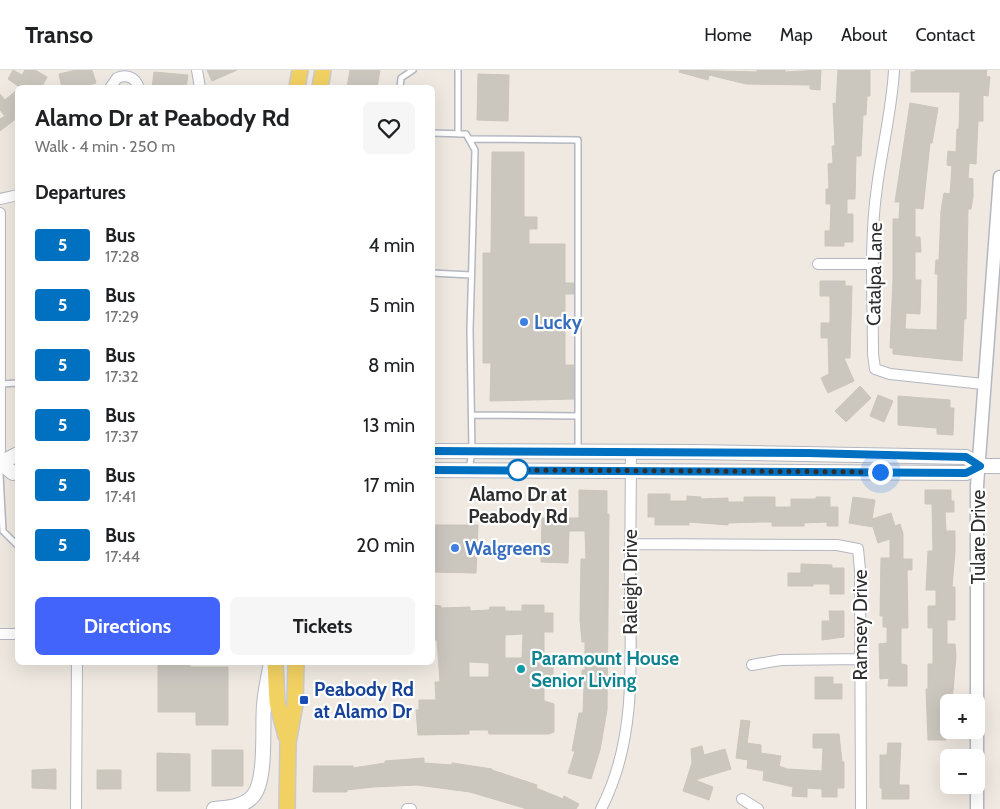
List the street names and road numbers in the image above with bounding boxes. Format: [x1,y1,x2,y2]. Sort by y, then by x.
street label: Catalpa Lane [862,222,887,326]
street label: Tulare Drive [967,490,990,584]
street label: Raleigh Drive [619,529,642,635]
street label: Ramsey Drive [849,569,872,681]

